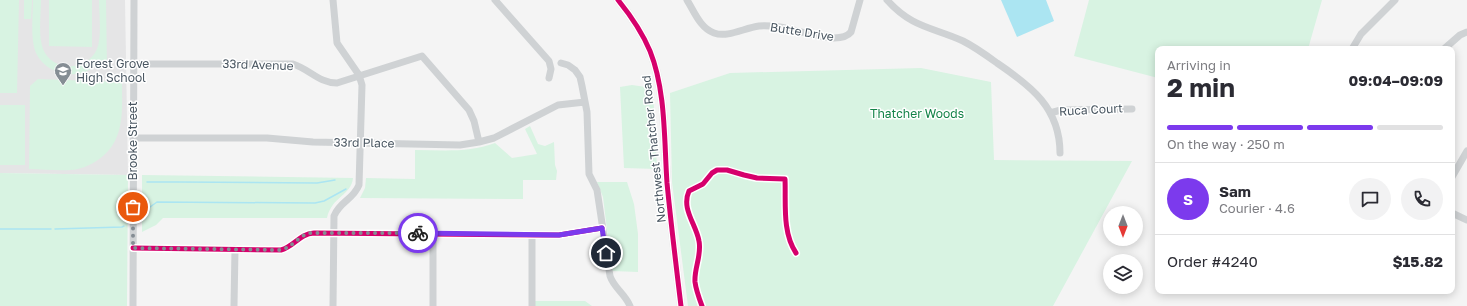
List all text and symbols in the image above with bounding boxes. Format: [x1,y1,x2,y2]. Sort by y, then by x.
street label: Butte Drive [769,19,835,44]
place label: Forest Grove High School [76,56,149,85]
street label: 33rd Avenue [222,56,294,73]
text: Arriving in [1167,57,1231,73]
school or university icon: Forest Grove High School [53,61,73,86]
text: 09:04–09:09 [1348,71,1443,89]
text: 2 min [1167,72,1235,103]
street label: Northwest Thatcher Road [638,75,669,224]
street label: Ruca Court [1059,100,1123,119]
street label: Brooke Street [125,101,140,181]
park label: Thatcher Woods [870,106,964,121]
street label: 33rd Place [333,134,395,151]
text: On the way · 250 m [1167,136,1285,152]
button: chat [1349,178,1391,220]
button: phone [1401,178,1443,220]
text: Sam [1219,182,1251,200]
pin [116,190,150,224]
text: S [1183,190,1193,208]
icon: bag [122,196,144,218]
text: Courier · 4.6 [1219,200,1295,216]
north arrow [1103,206,1143,246]
map controls [1103,206,1143,294]
courier [398,213,438,253]
icon: bike [407,222,429,244]
pin [589,236,623,270]
icon: home [595,242,617,264]
text: Order #4240 [1167,252,1258,270]
text: $15.82 [1393,252,1443,270]
button: layers [1103,254,1143,294]

